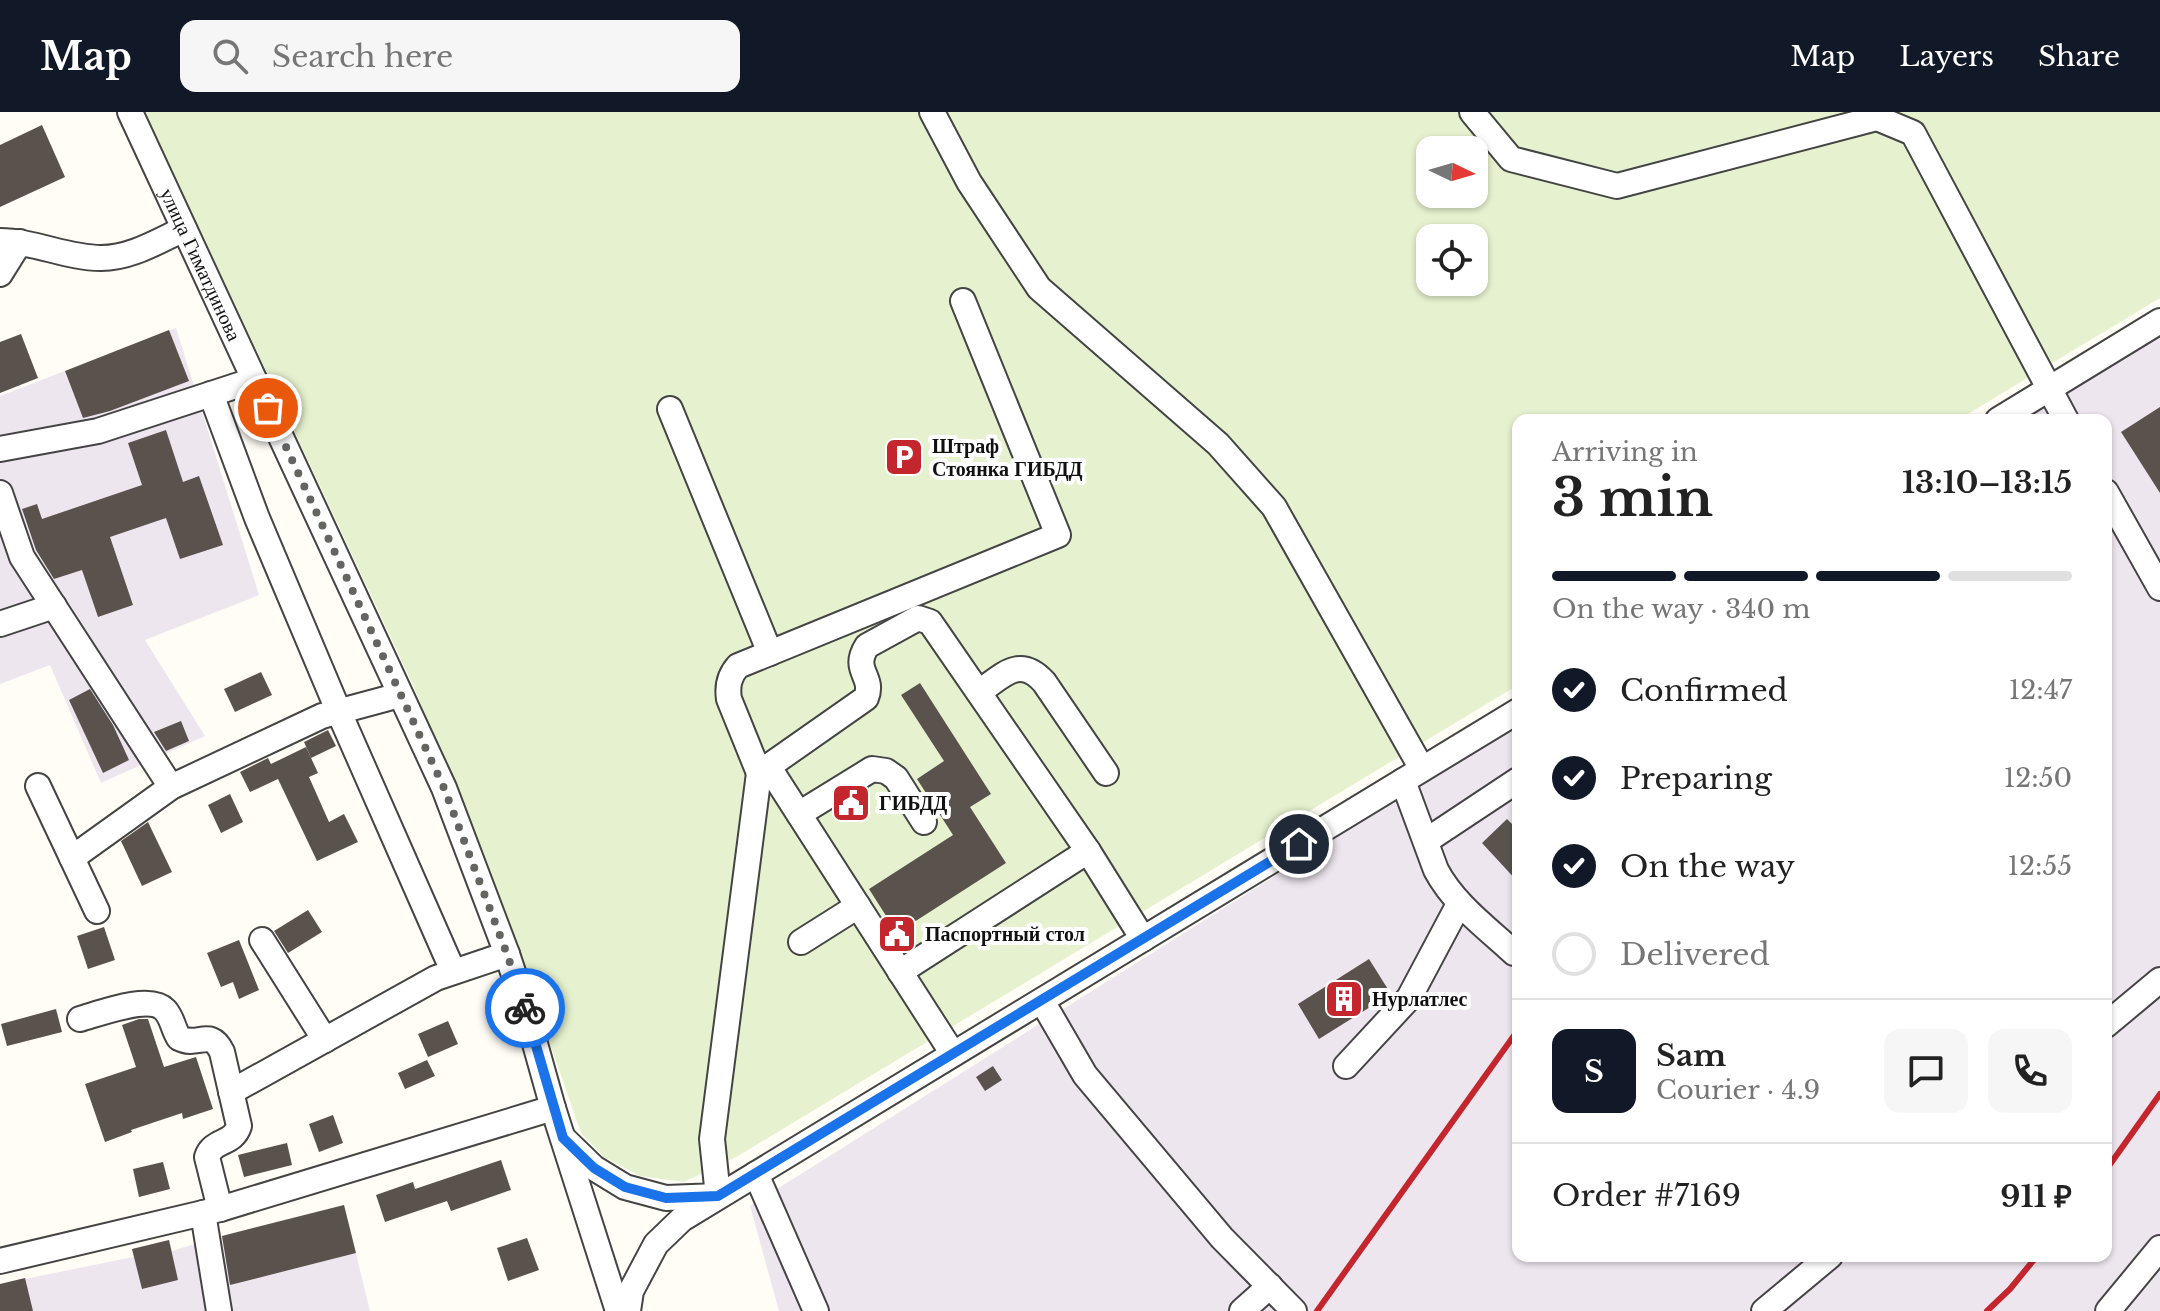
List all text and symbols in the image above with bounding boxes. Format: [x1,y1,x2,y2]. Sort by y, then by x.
search box [180,20,740,92]
text: Map [40,33,132,80]
icon: search [208,34,252,78]
text: Search here [272,38,453,75]
text: Map [1790,39,1855,74]
text: Layers [1899,39,1994,74]
text: Share [2038,39,2120,74]
north arrow [1416,136,1488,208]
map controls [1416,136,1488,296]
street label: улица Гиматдинова [155,184,247,345]
button: locate [1416,224,1488,296]
pin [234,374,302,442]
icon: bag [246,386,290,430]
place label: Штраф Стоянка ГИБДД [932,434,1083,481]
parking icon: Штраф Стоянка ГИБДД [883,436,925,478]
text: Arriving in [1552,436,1698,468]
text: 13:10–13:15 [1902,464,2072,501]
text: 3 min [1552,466,1713,530]
text: On the way · 340 m [1552,593,1810,625]
icon: check [1552,668,1596,712]
text: Confirmed [1620,672,1788,709]
text: 12:47 [2009,674,2072,706]
icon: check [1552,756,1596,800]
text: Preparing [1620,760,1772,797]
text: 12:50 [2004,762,2072,794]
public building icon: ГИБДД [830,782,872,824]
place label: ГИБДД [879,791,948,815]
pin [1265,810,1333,878]
icon: home [1277,822,1321,866]
icon: check [1552,844,1596,888]
text: On the way [1620,848,1795,885]
text: 12:55 [2007,850,2072,882]
public building icon: Паспортный стол [876,913,918,955]
place label: Паспортный стол [925,922,1085,946]
text: Delivered [1620,936,1770,973]
courier [485,968,565,1048]
building icon: Нурлатлес [1323,978,1365,1020]
icon: bike [503,986,547,1030]
place label: Нурлатлес [1372,987,1468,1011]
button: chat [1884,1029,1968,1113]
button: phone [1988,1029,2072,1113]
text: Sam [1656,1037,1726,1074]
text: S [1584,1053,1604,1090]
text: Courier · 4.9 [1656,1074,1820,1106]
text: Order #7169 [1552,1177,1741,1214]
text: 911 ₽ [2000,1178,2072,1215]

